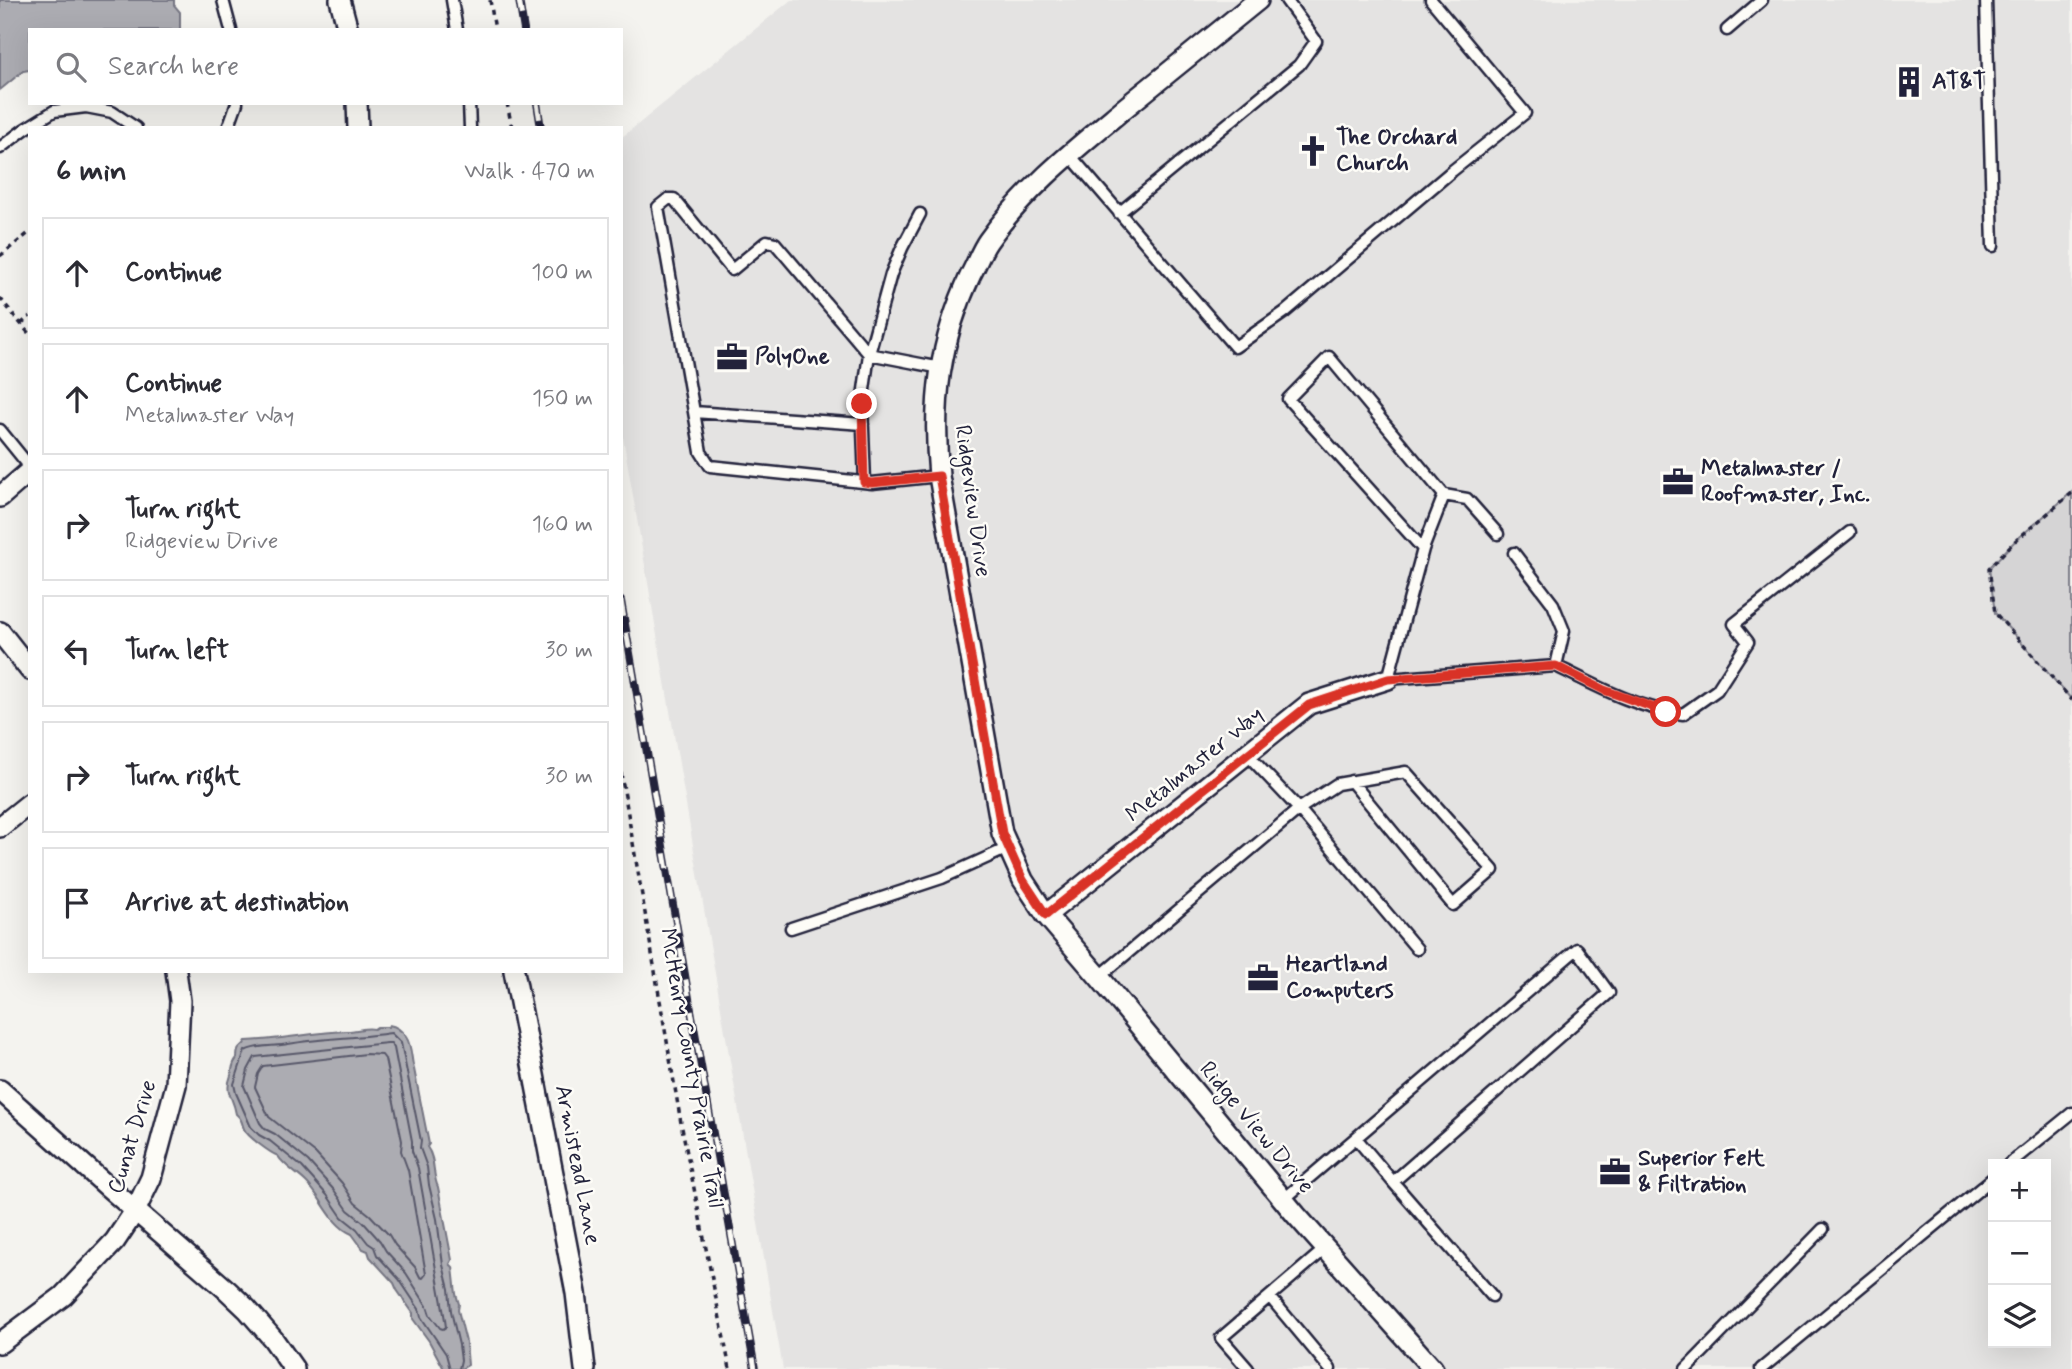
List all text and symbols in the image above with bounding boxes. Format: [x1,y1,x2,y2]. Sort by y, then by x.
search box [28,28,623,105]
icon: search [52,48,90,86]
text: Search here [108,50,239,84]
building icon: AT&T [1892,65,1926,99]
place label: AT&T [1932,67,1986,97]
place label: The Orchard Church [1336,123,1457,179]
church icon: The Orchard Church [1296,134,1330,168]
text: 6 min [56,152,127,191]
text: Walk · 470 m [464,157,595,187]
icon: ahead [58,254,96,292]
text: Continue [125,256,222,290]
text: 100 m [531,258,593,288]
office icon: PolyOne [715,340,749,374]
place label: PolyOne [755,342,830,372]
text: Continue [125,367,222,401]
icon: ahead [58,380,96,418]
text: 150 m [532,384,593,414]
route end [846,388,877,419]
text: Metalmaster Way [125,401,294,431]
street label: Ridgeview Drive [944,423,998,579]
place label: Metalmaster / Roofmaster, Inc. [1701,454,1870,510]
office icon: Metalmaster / Roofmaster, Inc. [1661,465,1695,499]
text: Turn right [125,493,241,527]
icon: right [58,506,96,544]
text: 160 m [532,510,593,540]
text: Ridgeview Drive [125,527,278,557]
icon: left [58,632,96,670]
text: Turn left [125,634,229,668]
text: 30 m [545,636,593,666]
route start [1650,696,1681,727]
street label: Metalmaster Way [1120,700,1270,830]
icon: right [58,758,96,796]
text: Turn right [125,760,241,794]
text: 30 m [545,762,593,792]
icon: arrive [58,884,96,922]
text: Arrive at destination [125,886,349,920]
street label: McHenry County Prairie Trail [652,926,730,1210]
place label: Heartland Computers [1286,950,1394,1006]
office icon: Heartland Computers [1246,961,1280,995]
street label: Ridge View Drive [1190,1056,1320,1202]
street label: Cunat Drive [101,1076,165,1198]
street label: Armistead Lane [547,1083,607,1247]
place label: Superior Felt & Filtration [1638,1144,1765,1200]
office icon: Superior Felt & Filtration [1598,1155,1632,1189]
map controls [1988,1159,2051,1348]
button: + [1988,1159,2051,1222]
button: − [1988,1222,2051,1285]
button: layers [1988,1285,2051,1348]

